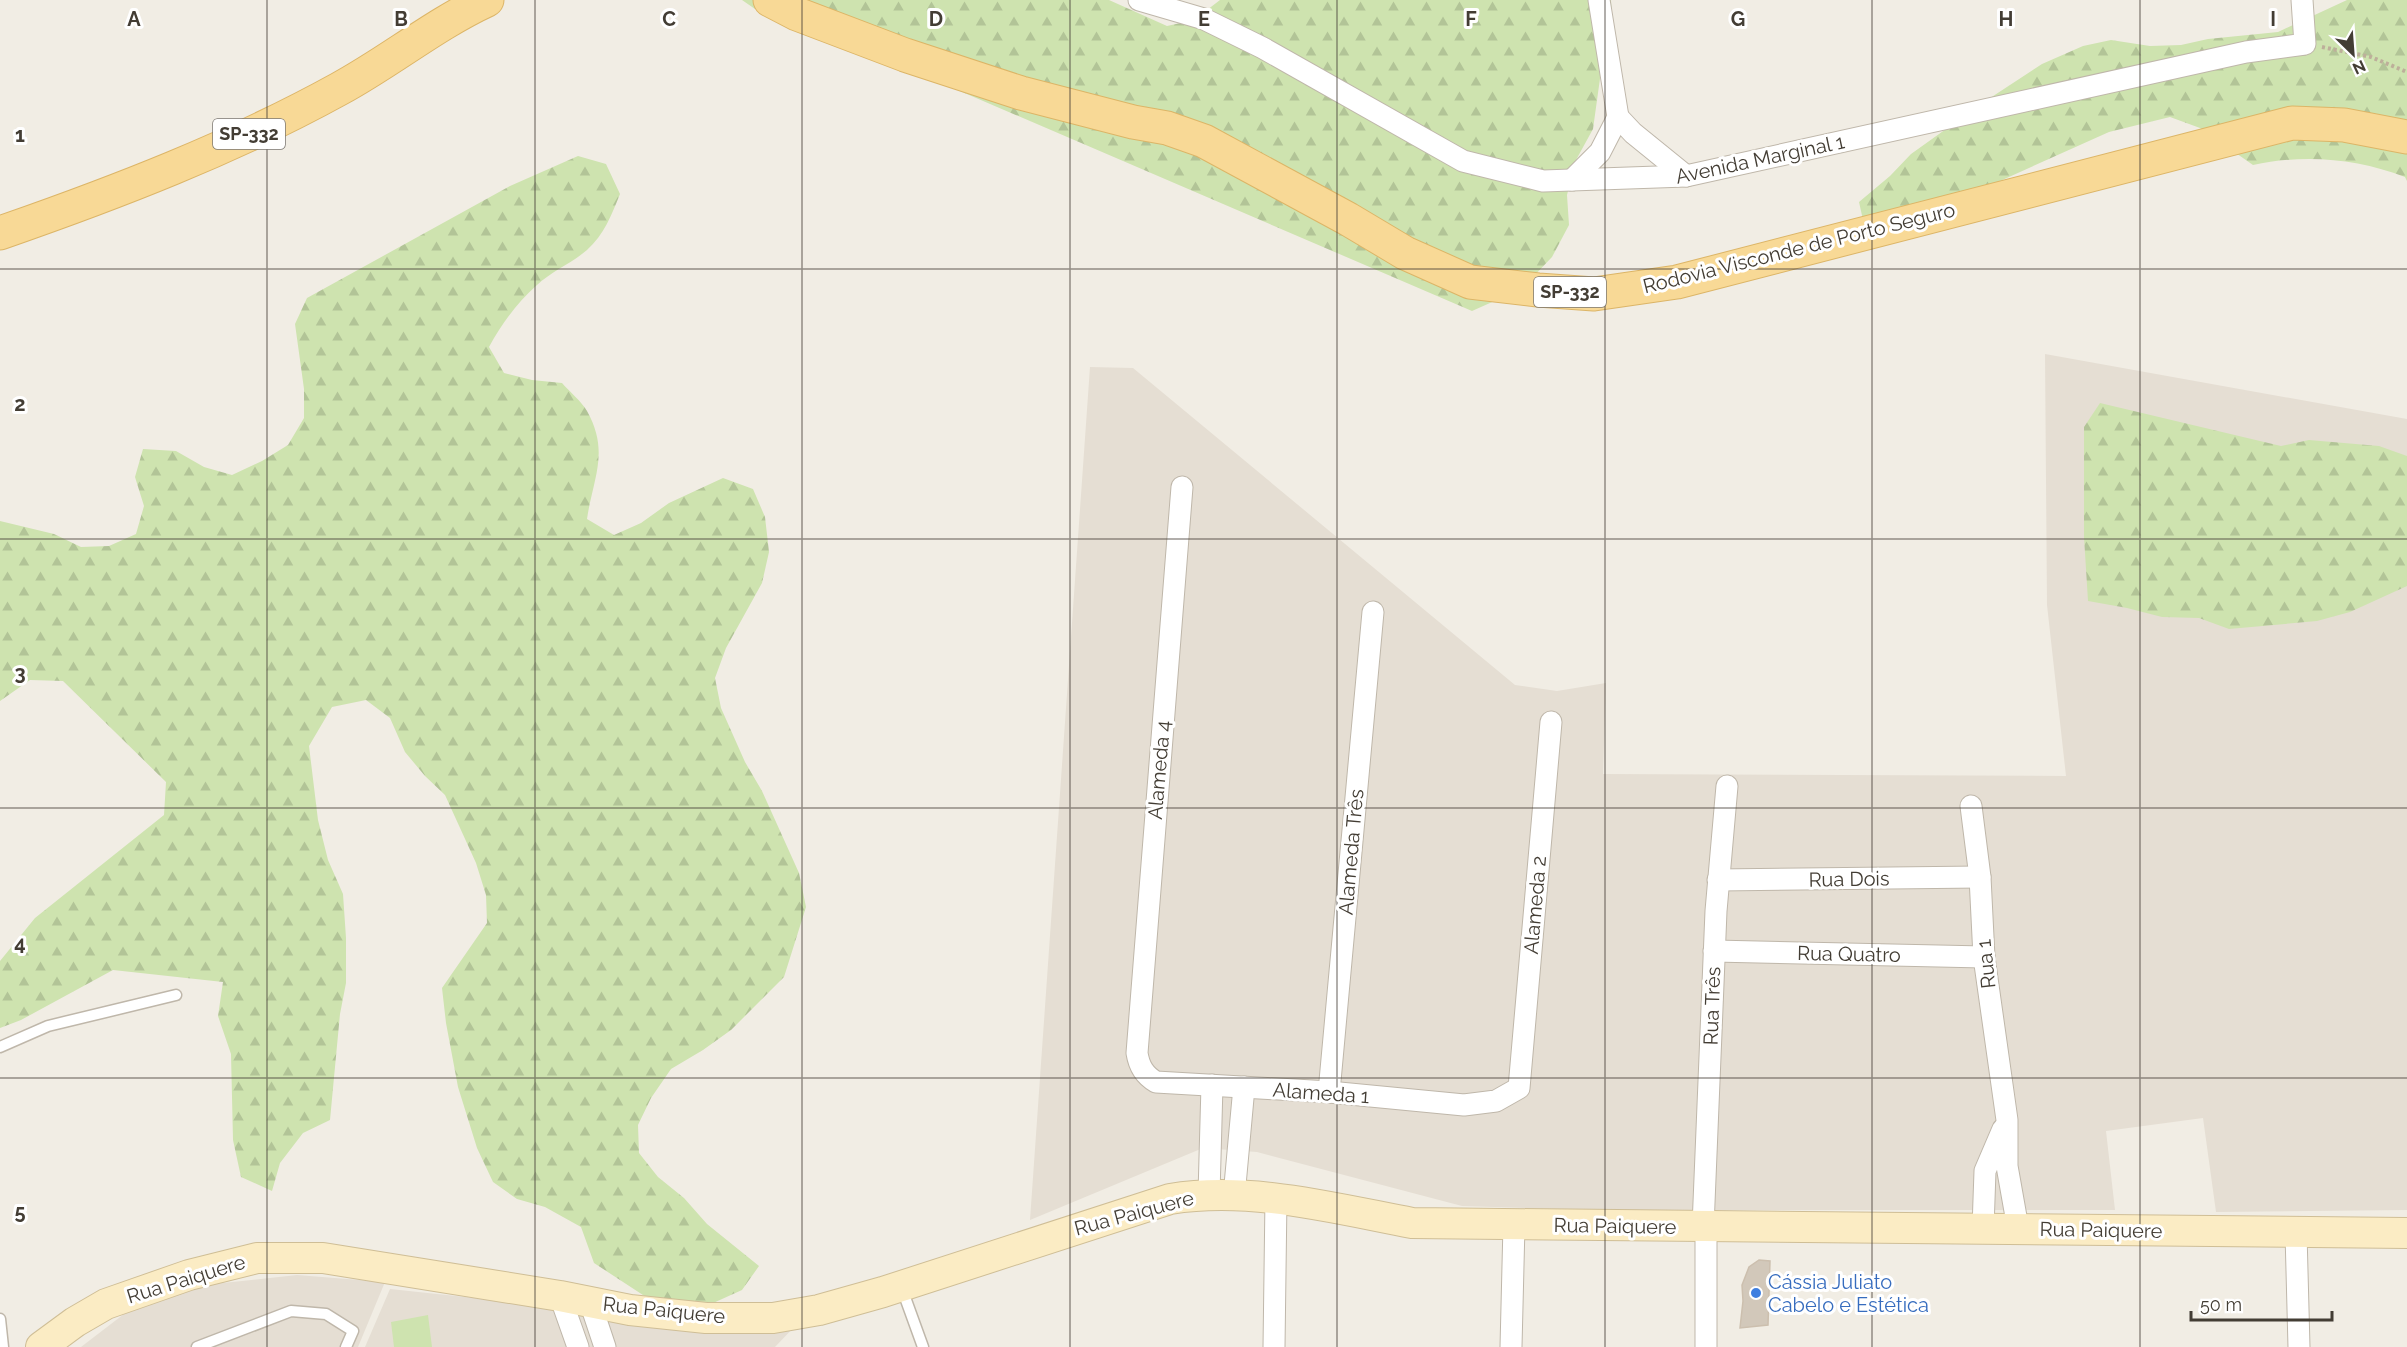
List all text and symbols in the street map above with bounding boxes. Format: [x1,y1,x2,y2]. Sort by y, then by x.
text: A [127,7,141,31]
text: B [394,7,408,31]
text: C [662,7,676,31]
text: D [929,7,943,31]
text: E [1198,7,1210,31]
text: F [1465,7,1477,31]
text: G [1731,7,1745,31]
text: H [1999,7,2013,31]
text: I [2270,7,2276,31]
north arrow [2323,24,2383,84]
text: N [2350,56,2369,78]
road number: SP-332 [213,119,285,149]
text: 1 [15,123,25,147]
street label: Avenida Marginal 1 [1673,129,1847,189]
street label: Rodovia Visconde de Porto Seguro [1640,198,1958,298]
road number: SP-332 [1534,277,1606,307]
text: 2 [14,392,26,416]
text: 3 [14,661,26,685]
street label: Alameda 4 [1143,719,1175,821]
street label: Alameda Três [1334,788,1368,916]
street label: Alameda 2 [1519,855,1551,955]
street label: Rua Dois [1808,866,1890,892]
text: 4 [14,931,26,955]
street label: Rua 1 [1971,938,2001,990]
street label: Rua Quatro [1797,941,1901,967]
street label: Rua Três [1699,966,1725,1046]
street label: Alameda 1 [1272,1078,1371,1108]
street label: Rua Paiquere [1072,1185,1197,1240]
text: 5 [14,1200,26,1224]
street label: Rua Paiquere [1553,1213,1677,1239]
street label: Rua Paiquere [2039,1217,2163,1243]
street label: Rua Paiquere [124,1250,248,1308]
place label: Cássia Juliato Cabelo e Estética [1768,1270,1929,1317]
scale bar [2191,1284,2332,1322]
marker: Cássia Juliato Cabelo e Estética [1749,1286,1763,1300]
street label: Rua Paiquere [602,1292,727,1328]
text: 50 m [2200,1294,2242,1315]

